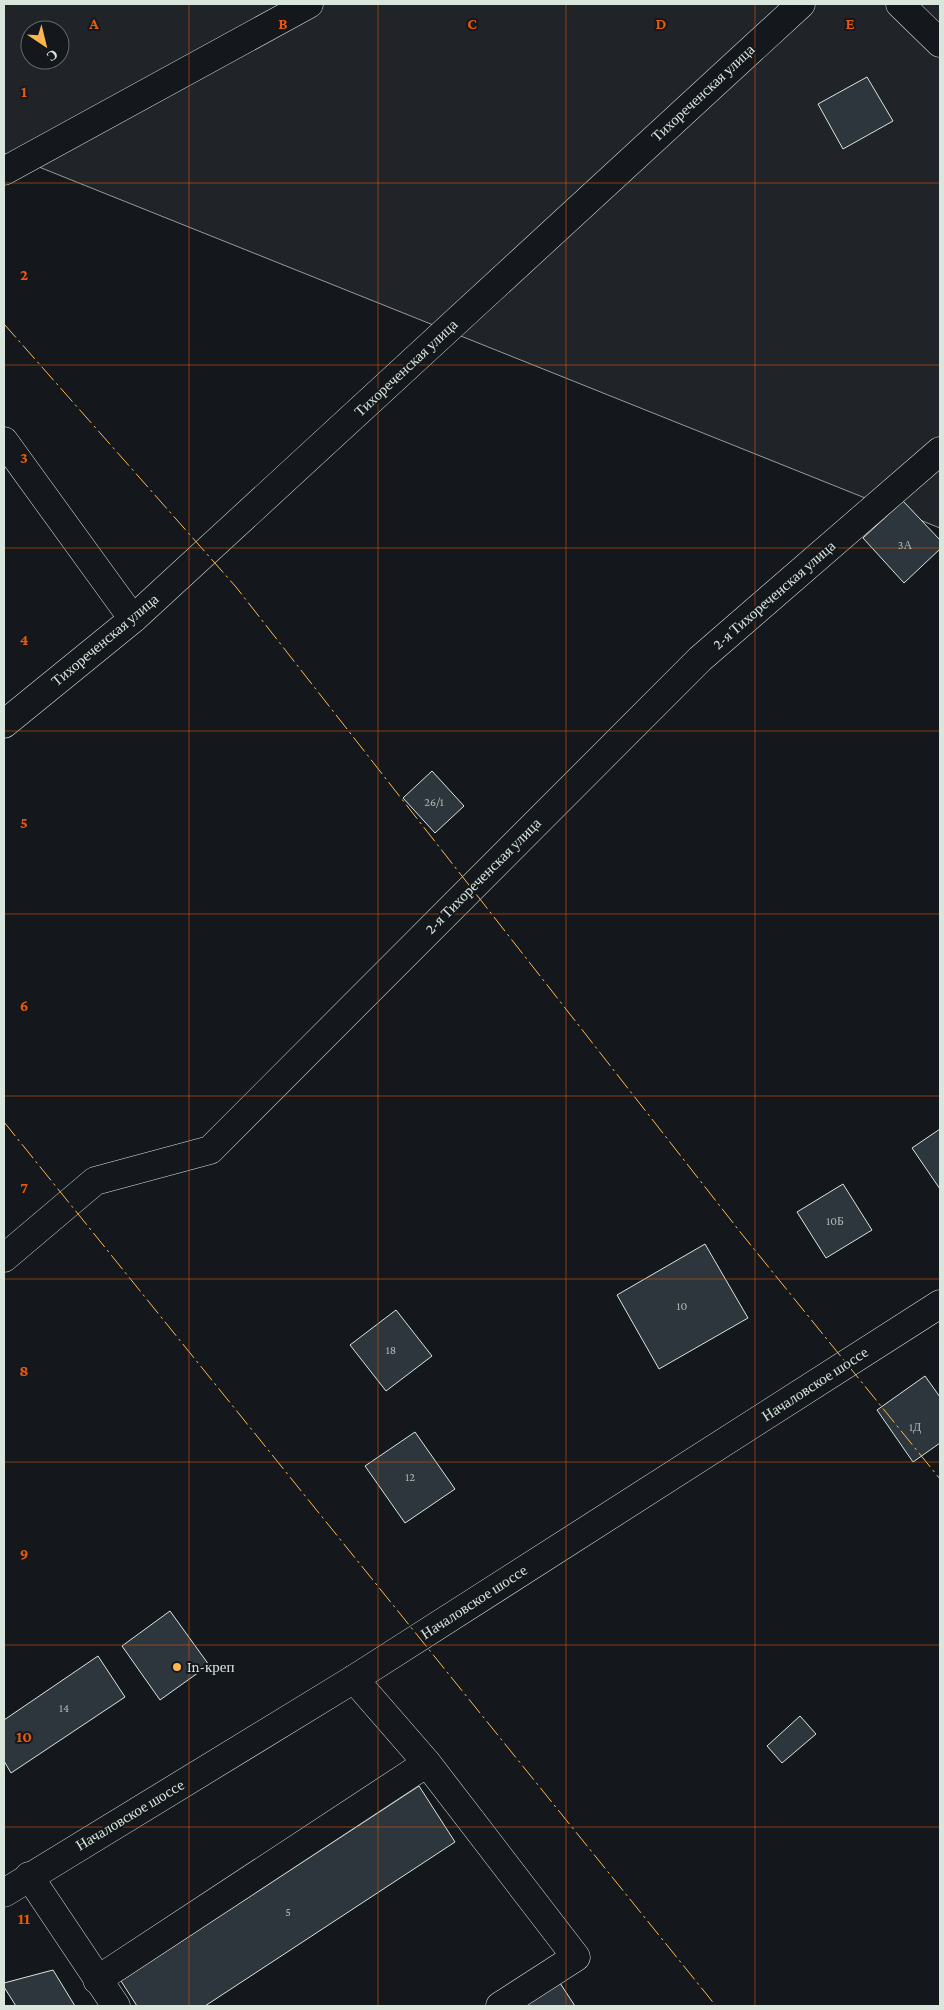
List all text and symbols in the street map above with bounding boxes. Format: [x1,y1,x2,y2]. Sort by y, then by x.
text: A [88,15,99,32]
text: B [278,15,288,32]
text: C [467,15,477,32]
text: D [655,15,667,32]
text: E [845,15,855,32]
north arrow [20,20,70,70]
street label: Тихореченская улица [648,41,758,145]
text: С [44,46,61,65]
text: 1 [21,83,27,100]
text: 2 [20,266,28,283]
street label: Тихореченская улица [351,316,461,420]
text: 3 [20,449,28,466]
street label: 2-я Тихореченская улица [710,537,839,652]
house number: 3А [898,538,913,552]
street label: Тихореченская улица [48,590,162,689]
text: 4 [20,631,29,648]
house number: 26/1 [424,795,444,809]
text: 5 [20,814,28,831]
street label: 2-я Тихореченская улица [422,815,544,937]
text: 6 [20,997,28,1014]
text: 7 [20,1179,28,1196]
house number: 10Б [826,1214,844,1228]
house number: 10 [677,1299,688,1313]
house number: 18 [386,1343,396,1357]
street label: Началовское шоссе [759,1344,871,1424]
text: 8 [19,1362,29,1379]
house number: 1Д [909,1420,921,1434]
house number: 12 [405,1470,415,1484]
text: 9 [20,1545,28,1562]
street label: Началовское шоссе [418,1562,530,1642]
place label: In-креп [187,1659,235,1675]
marker: In-креп [171,1661,183,1673]
house number: 14 [59,1701,69,1715]
text: 10 [16,1728,32,1745]
street label: Началовское шоссе [73,1776,187,1854]
house number: 5 [285,1905,291,1919]
text: 11 [18,1910,30,1927]

